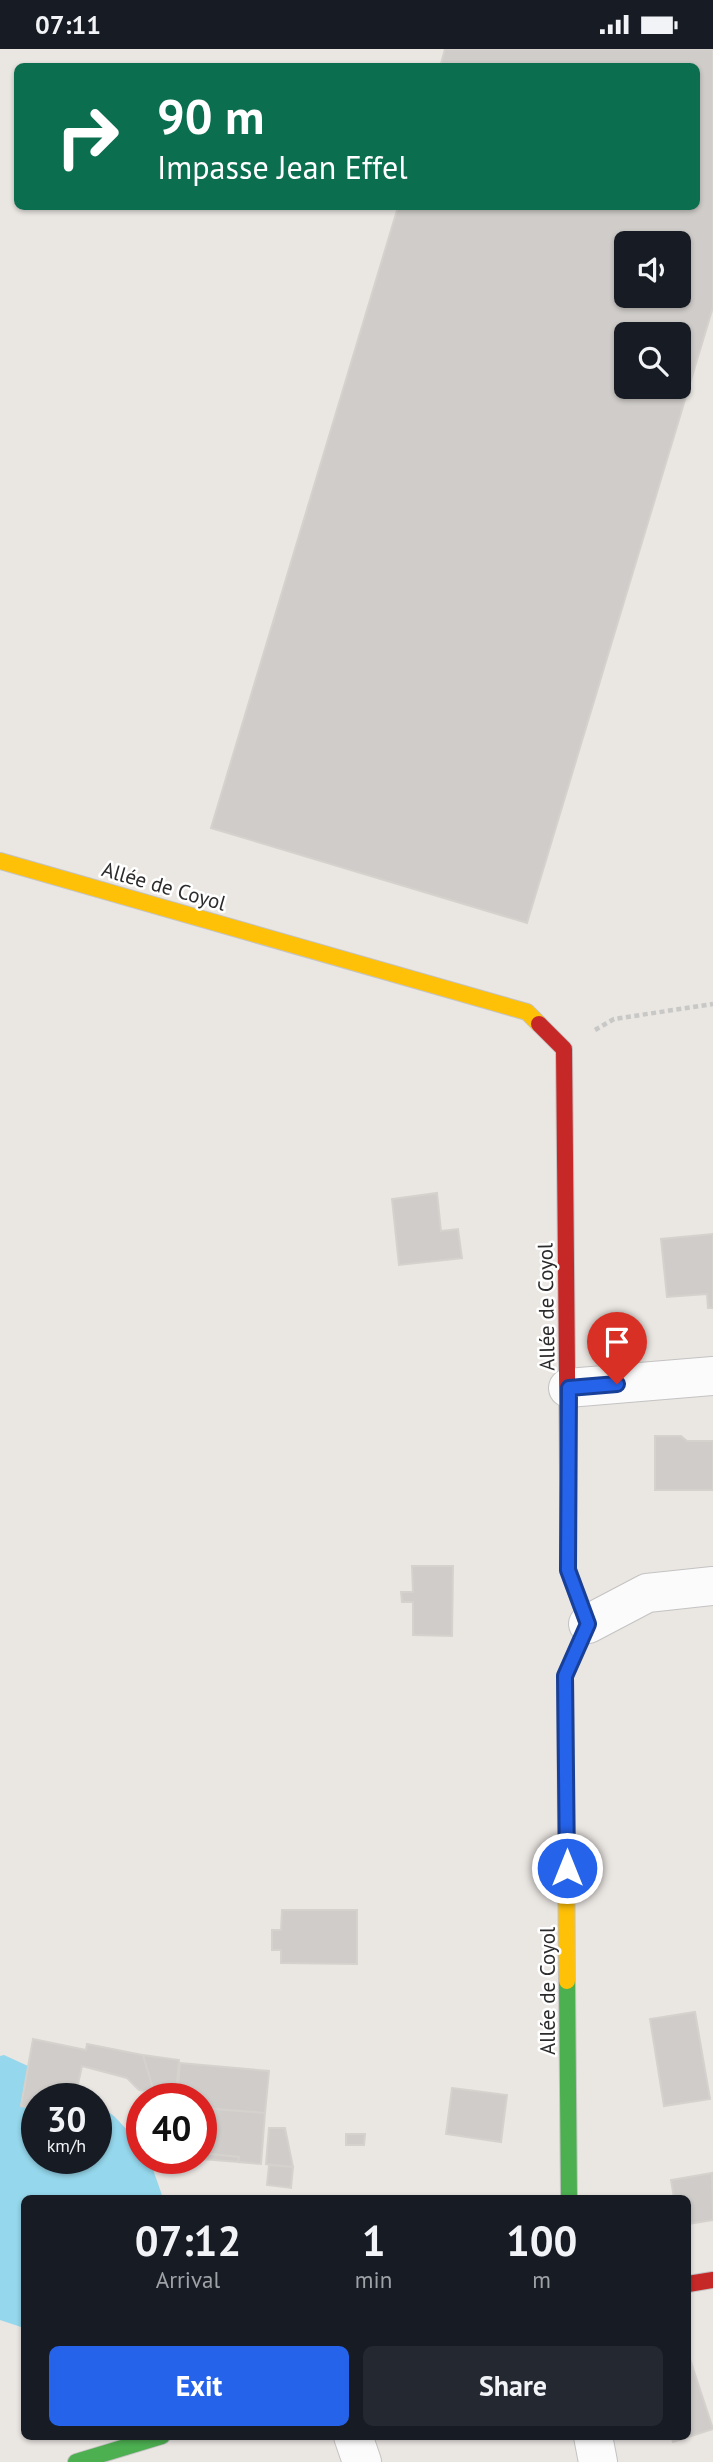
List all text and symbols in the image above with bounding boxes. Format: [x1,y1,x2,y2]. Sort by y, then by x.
text: 07:11 [35,8,101,41]
text: 90 m [157,84,264,148]
icon: right [42,91,133,182]
text: Impasse Jean Effel [157,146,408,188]
map controls [614,231,691,399]
button: sound [614,231,691,308]
button: search [614,322,691,399]
street label: Allée de Coyol [99,855,229,917]
street label: Allée de Coyol [531,1243,561,1371]
pin [587,1312,647,1384]
icon: arrive [598,1323,636,1361]
position arrow [530,1831,604,1905]
street label: Allée de Coyol [534,1927,561,2055]
speed limit sign: 40 [126,2083,217,2174]
text: 30 [47,2096,86,2142]
text: km/h [47,2134,86,2157]
text: 07:12 [135,2213,241,2268]
text: 1 [362,2213,385,2268]
text: 100 [506,2213,577,2268]
text: Arrival [156,2265,220,2294]
text: min [355,2265,392,2294]
text: m [532,2265,551,2294]
button: Exit [49,2346,349,2426]
button: Share [363,2346,663,2426]

